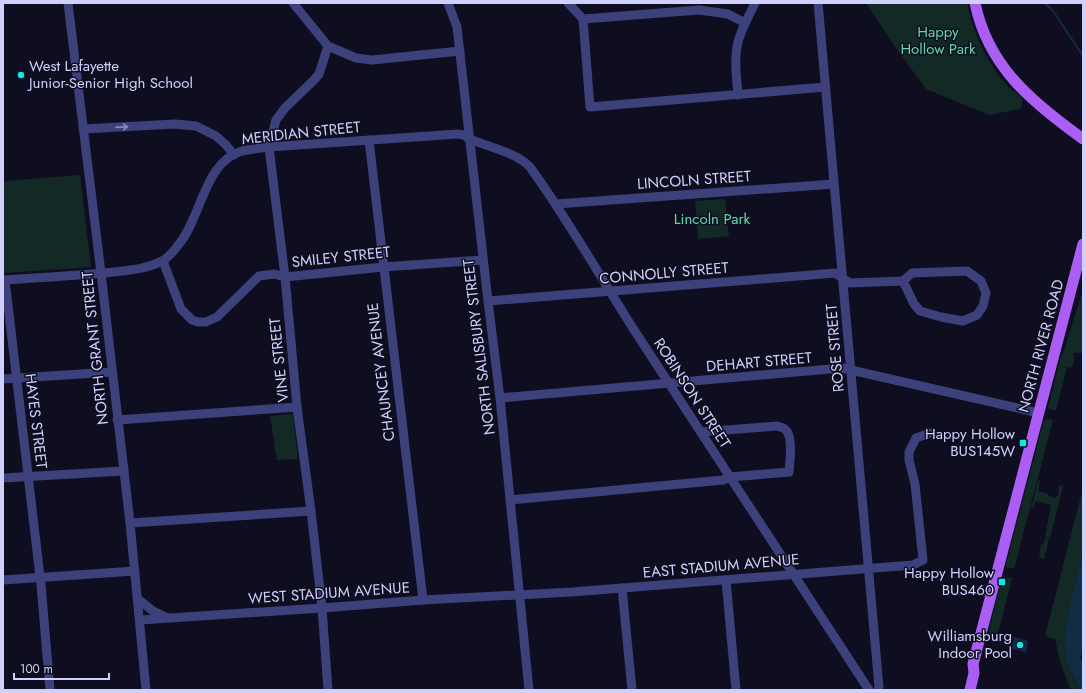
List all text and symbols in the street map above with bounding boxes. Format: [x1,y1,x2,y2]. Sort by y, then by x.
park label: Happy Hollow Park [900,21,976,60]
place label: West Lafayette Junior-Senior High School [27,55,193,94]
marker: West Lafayette Junior-Senior High School [16,70,26,80]
street label: MERIDIAN STREET [240,116,362,150]
one-way arrow [115,123,128,130]
street label: LINCOLN STREET [636,165,752,195]
park label: Lincoln Park [674,208,751,230]
street label: SMILEY STREET [291,241,391,273]
street label: CONNOLLY STREET [598,256,730,290]
street label: NORTH SALISBURY STREET [457,258,501,436]
street label: NORTH GRANT STREET [76,270,114,426]
street label: NORTH RIVER ROAD [1013,277,1069,415]
street label: CHAUNCEY AVENUE [362,302,400,442]
street label: ROSE STREET [820,303,850,393]
street label: VINE STREET [264,317,294,403]
street label: ROBINSON STREET [648,334,736,452]
street label: DEHART STREET [705,346,813,378]
street label: HAYES STREET [19,372,53,470]
place label: Happy Hollow BUS145W [925,423,1016,462]
marker: Happy Hollow BUS145W [1018,438,1028,448]
street label: EAST STADIUM AVENUE [642,548,800,584]
place label: Happy Hollow BUS460 [904,562,995,601]
street label: WEST STADIUM AVENUE [247,576,411,610]
marker: Happy Hollow BUS460 [997,577,1007,587]
place label: Williamsburg Indoor Pool [928,625,1012,664]
marker: Williamsburg Indoor Pool [1015,640,1025,650]
scale bar [14,655,109,681]
text: 100 m [20,660,53,678]

